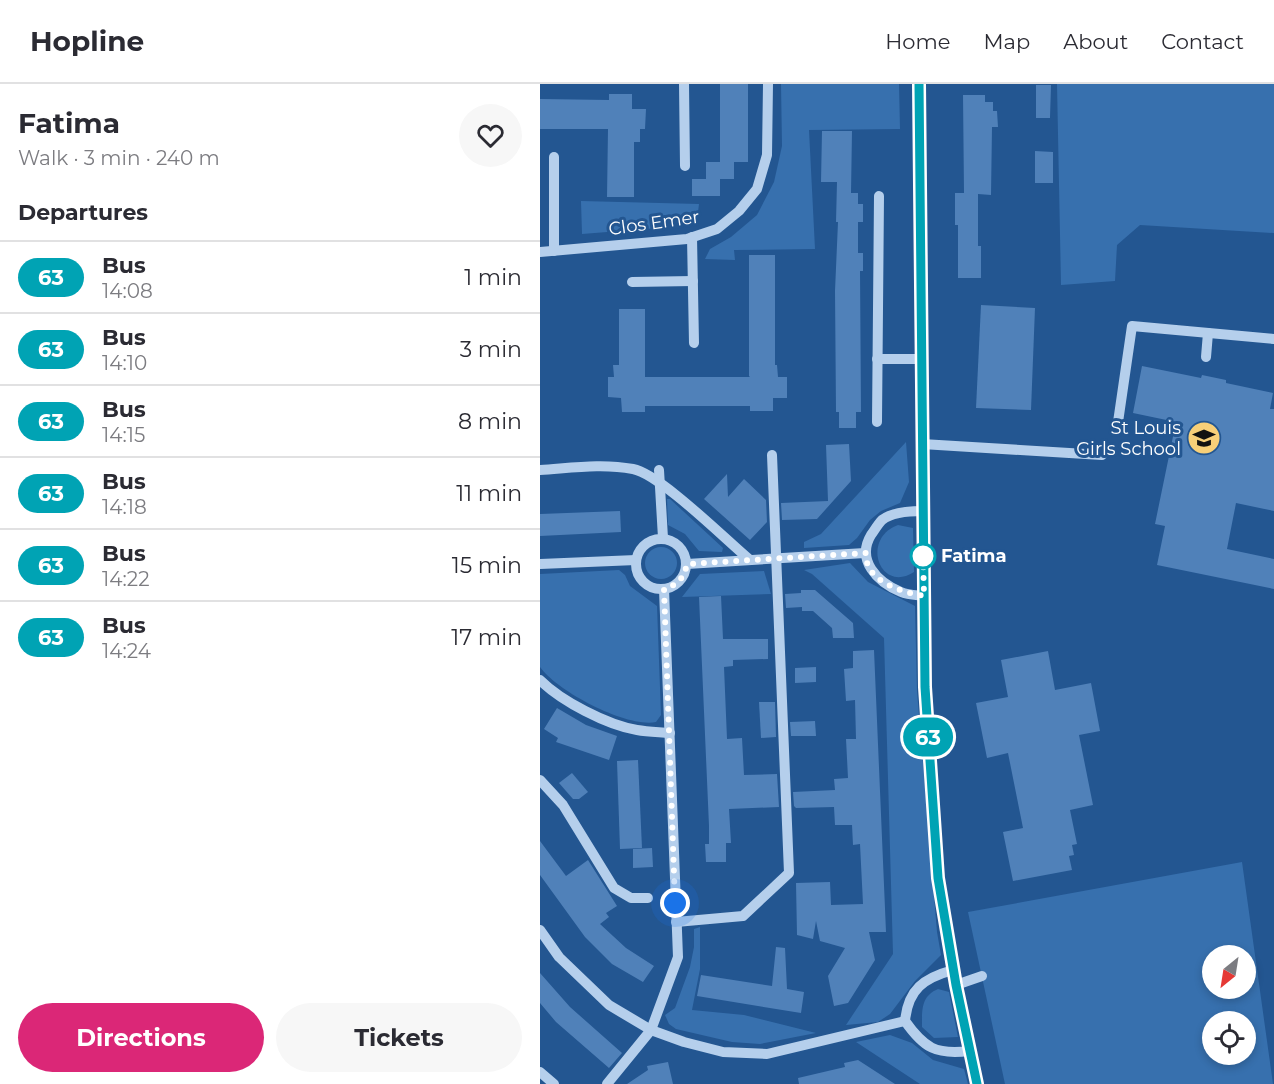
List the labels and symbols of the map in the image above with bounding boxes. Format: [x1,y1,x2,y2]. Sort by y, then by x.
street label: Clos Emer [607,206,701,240]
place label: St Louis Girls School [1076,417,1181,460]
school or university icon: St Louis Girls School [1186,420,1222,456]
marker: Fatima [910,543,936,569]
place label: Fatima [941,545,1007,567]
line badge: 63 [901,718,955,756]
your location [660,888,690,918]
north arrow [1202,945,1256,999]

